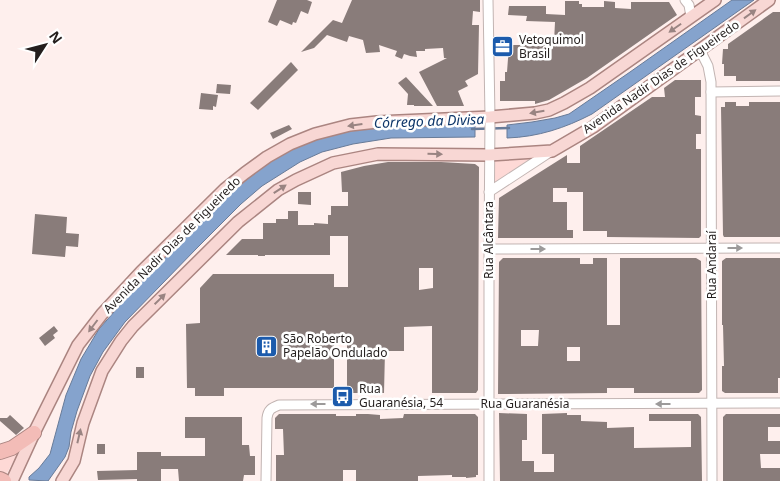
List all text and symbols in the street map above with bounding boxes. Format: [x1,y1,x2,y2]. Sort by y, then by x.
one-way arrow [743,9,757,19]
street label: Avenida Nadir Dias de Figueiredo [579,16,742,137]
north arrow [20,20,70,70]
one-way arrow [669,23,682,33]
text: N [45,27,67,47]
place label: Vetoquimol Brasil [519,31,584,62]
office icon: Vetoquimol Brasil [491,35,515,59]
one-way arrow [529,108,545,116]
water label: Córrego da Divisa [373,109,485,132]
one-way arrow [347,121,363,129]
one-way arrow [427,150,443,158]
street label: Avenida Nadir Dias de Figueiredo [99,172,244,317]
one-way arrow [273,185,287,194]
street label: Rua Alcântara [480,201,497,279]
street label: Rua Andaraí [703,230,720,299]
one-way arrow [728,244,744,252]
one-way arrow [530,245,546,253]
one-way arrow [154,293,166,305]
one-way arrow [88,319,98,333]
place label: São Roberto Papelão Ondulado [283,330,387,361]
building icon: São Roberto Papelão Ondulado [255,334,279,358]
place label: Rua Guaranésia, 54 [359,380,443,411]
bus stop icon: Rua Guaranésia, 54 [331,384,355,408]
street label: Rua Guaranésia [481,395,569,412]
one-way arrow [310,400,326,408]
one-way arrow [655,400,671,408]
one-way arrow [75,429,83,444]

